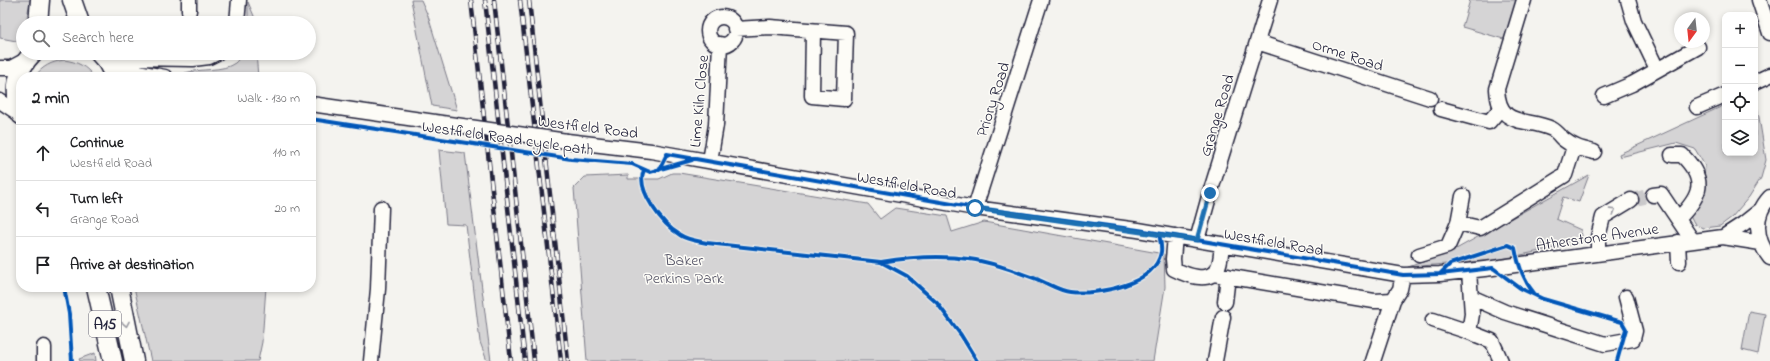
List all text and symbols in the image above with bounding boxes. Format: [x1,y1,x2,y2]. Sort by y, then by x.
north arrow [1674,12,1710,48]
map controls [1722,12,1758,156]
button: + [1722,12,1758,48]
search box [16,16,316,60]
icon: search [30,27,52,49]
text: Search here [62,27,134,49]
street label: Orme Road [1309,33,1386,79]
button: − [1722,48,1758,84]
street label: Lime Kiln Close [684,53,716,148]
street label: Priory Road [971,59,1017,140]
street label: Grange Road [1194,72,1242,160]
button: locate [1722,84,1758,120]
text: 2 min [32,86,69,111]
text: Walk · 130 m [237,89,300,108]
street label: Westfield Road [536,110,639,146]
street label: Westfield Road cycle path [420,115,595,163]
button: layers [1722,120,1758,156]
text: Continue [70,132,124,154]
icon: ahead [32,142,54,164]
text: 110 m [273,143,300,162]
text: Westfield Road [70,154,152,173]
street label: Westfield Road [855,165,958,207]
route end [1201,184,1219,202]
text: Turn left [70,188,123,210]
icon: left [32,198,54,220]
text: 20 m [275,199,300,218]
route start [966,199,984,217]
one-way arrow [1609,209,1616,216]
text: Grange Road [70,210,139,229]
street label: Atherstone Avenue [1534,217,1661,258]
street label: Westfield Road [1222,222,1325,264]
park label: Baker Perkins Park [644,249,725,291]
icon: arrive [32,254,54,276]
text: Arrive at destination [70,254,194,276]
road number: A15 [89,311,121,337]
one-way arrow [122,321,130,327]

